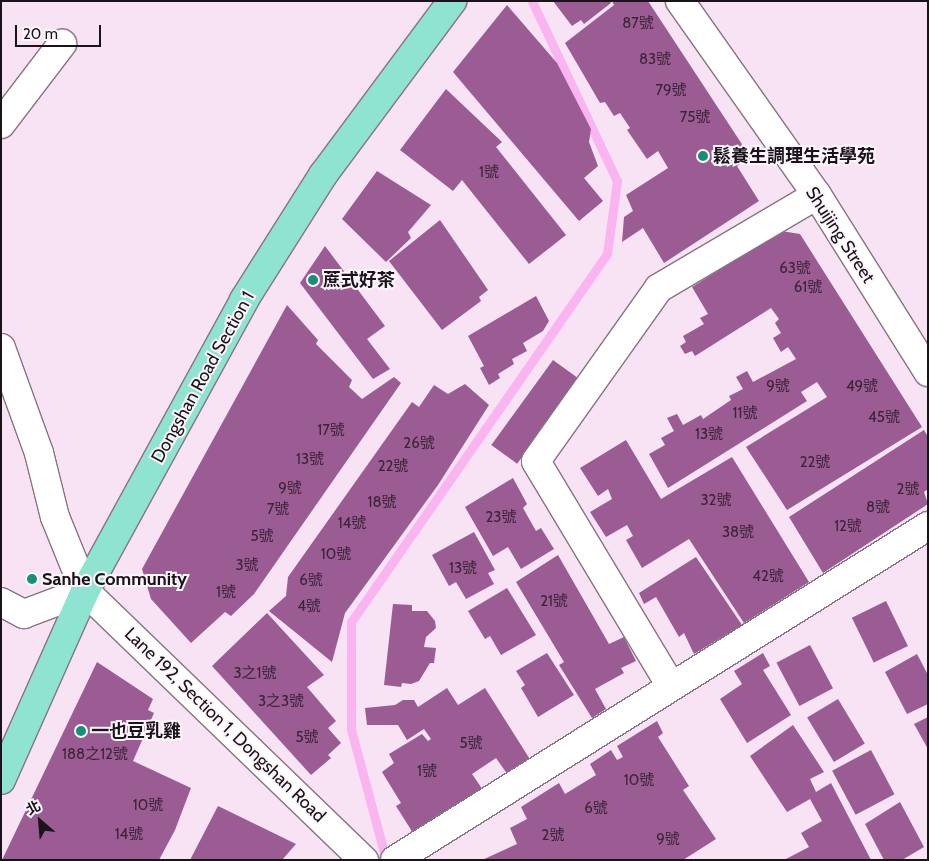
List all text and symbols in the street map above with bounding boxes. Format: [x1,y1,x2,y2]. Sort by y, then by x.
scale bar [18,15,104,47]
house number: 87號 [622,15,654,33]
text: 20 m [23,25,58,43]
house number: 83號 [639,51,671,69]
house number: 79號 [655,82,687,100]
house number: 75號 [680,109,710,127]
place label: 鬆養生調理生活學苑 [713,145,875,167]
marker: 鬆養生調理生活學苑 [697,150,709,162]
house number: 1號 [479,164,499,182]
street label: Shuijing Street [801,183,879,287]
house number: 63號 [779,260,811,278]
place label: 蔗式好茶 [323,269,395,291]
marker: 蔗式好茶 [307,274,319,286]
house number: 61號 [794,279,822,297]
street label: Dongshan Road Section 1 [147,288,259,466]
house number: 9號 [766,378,790,396]
house number: 49號 [846,378,878,396]
house number: 11號 [733,405,757,423]
house number: 45號 [868,409,900,427]
house number: 17號 [317,422,345,440]
house number: 13號 [695,426,723,444]
house number: 26號 [403,435,435,453]
house number: 13號 [296,451,324,469]
house number: 22號 [800,454,830,472]
house number: 22號 [378,458,408,476]
house number: 9號 [278,480,302,498]
house number: 2號 [897,481,919,499]
house number: 32號 [701,492,731,510]
house number: 18號 [368,494,396,512]
house number: 8號 [866,499,890,517]
house number: 7號 [267,501,289,519]
house number: 23號 [486,509,516,527]
house number: 14號 [338,515,366,533]
house number: 12號 [834,518,862,536]
house number: 38號 [722,524,754,542]
house number: 5號 [250,528,274,546]
house number: 10號 [321,546,351,564]
house number: 3號 [235,557,259,575]
house number: 13號 [449,560,477,578]
place label: Sanhe Community [42,568,187,590]
house number: 42號 [752,568,784,586]
house number: 6號 [299,572,323,590]
marker: Sanhe Community [26,573,38,585]
house number: 1號 [216,584,236,602]
house number: 21號 [540,593,568,611]
house number: 4號 [297,598,321,616]
street label: Lane 192, Section 1, Dongshan Road [120,623,330,827]
house number: 3之1號 [233,665,277,683]
house number: 3之3號 [258,693,304,711]
place label: 一也豆乳雞 [91,720,181,742]
marker: 一也豆乳雞 [75,725,87,737]
house number: 5號 [295,729,319,747]
house number: 5號 [459,735,483,753]
house number: 188之12號 [62,746,128,764]
house number: 1號 [417,763,437,781]
house number: 10號 [624,772,654,790]
north arrow [15,796,65,846]
text: 北 [23,796,44,819]
house number: 10號 [133,797,163,815]
house number: 6號 [584,800,608,818]
house number: 14號 [115,826,143,844]
house number: 2號 [542,827,564,845]
house number: 9號 [656,831,680,849]

